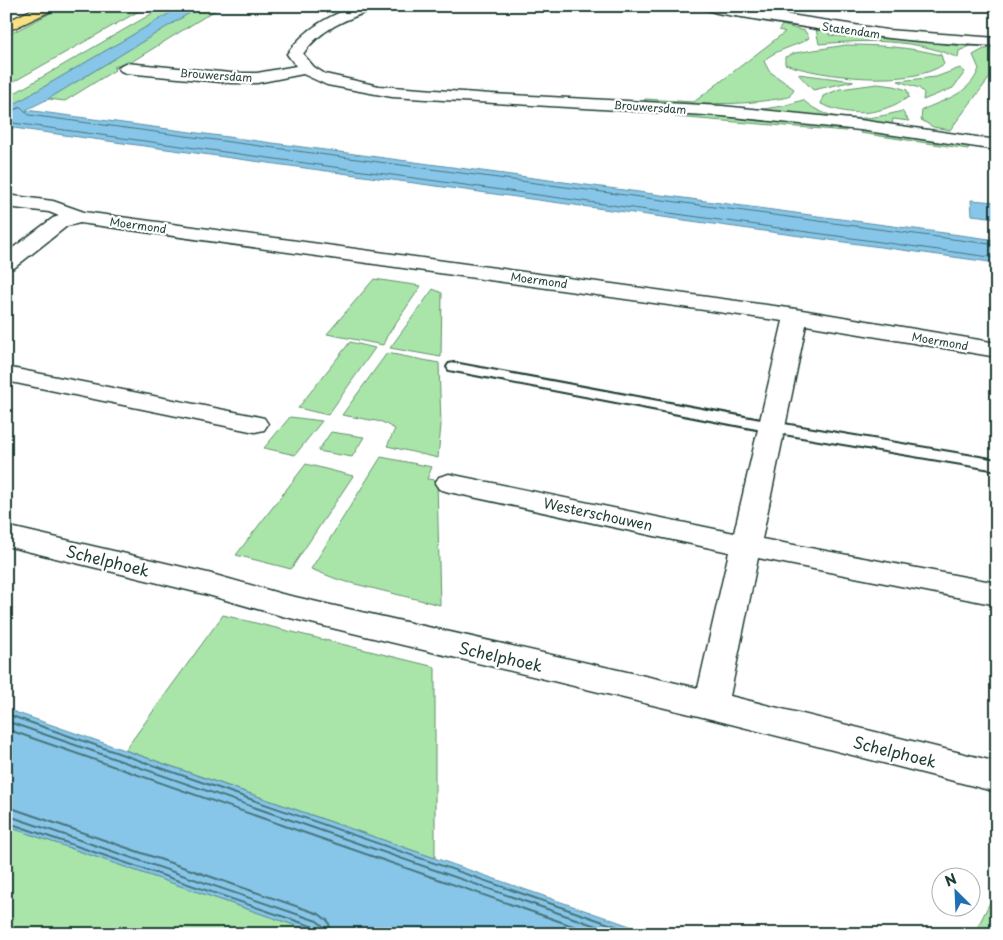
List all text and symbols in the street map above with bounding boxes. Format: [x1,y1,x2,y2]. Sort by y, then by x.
street label: Statendam [821,17,881,43]
street label: Brouwersdam [179,64,253,86]
street label: Brouwersdam [613,96,687,118]
street label: Moermond [109,213,167,237]
street label: Moermond [510,268,568,292]
street label: Moermond [910,328,970,354]
street label: Westerschouwen [542,492,654,536]
street label: Schelphoek [64,538,152,582]
street label: Schelphoek [457,635,545,677]
street label: Schelphoek [851,729,939,773]
north arrow [930,868,980,918]
text: N [941,868,960,892]

